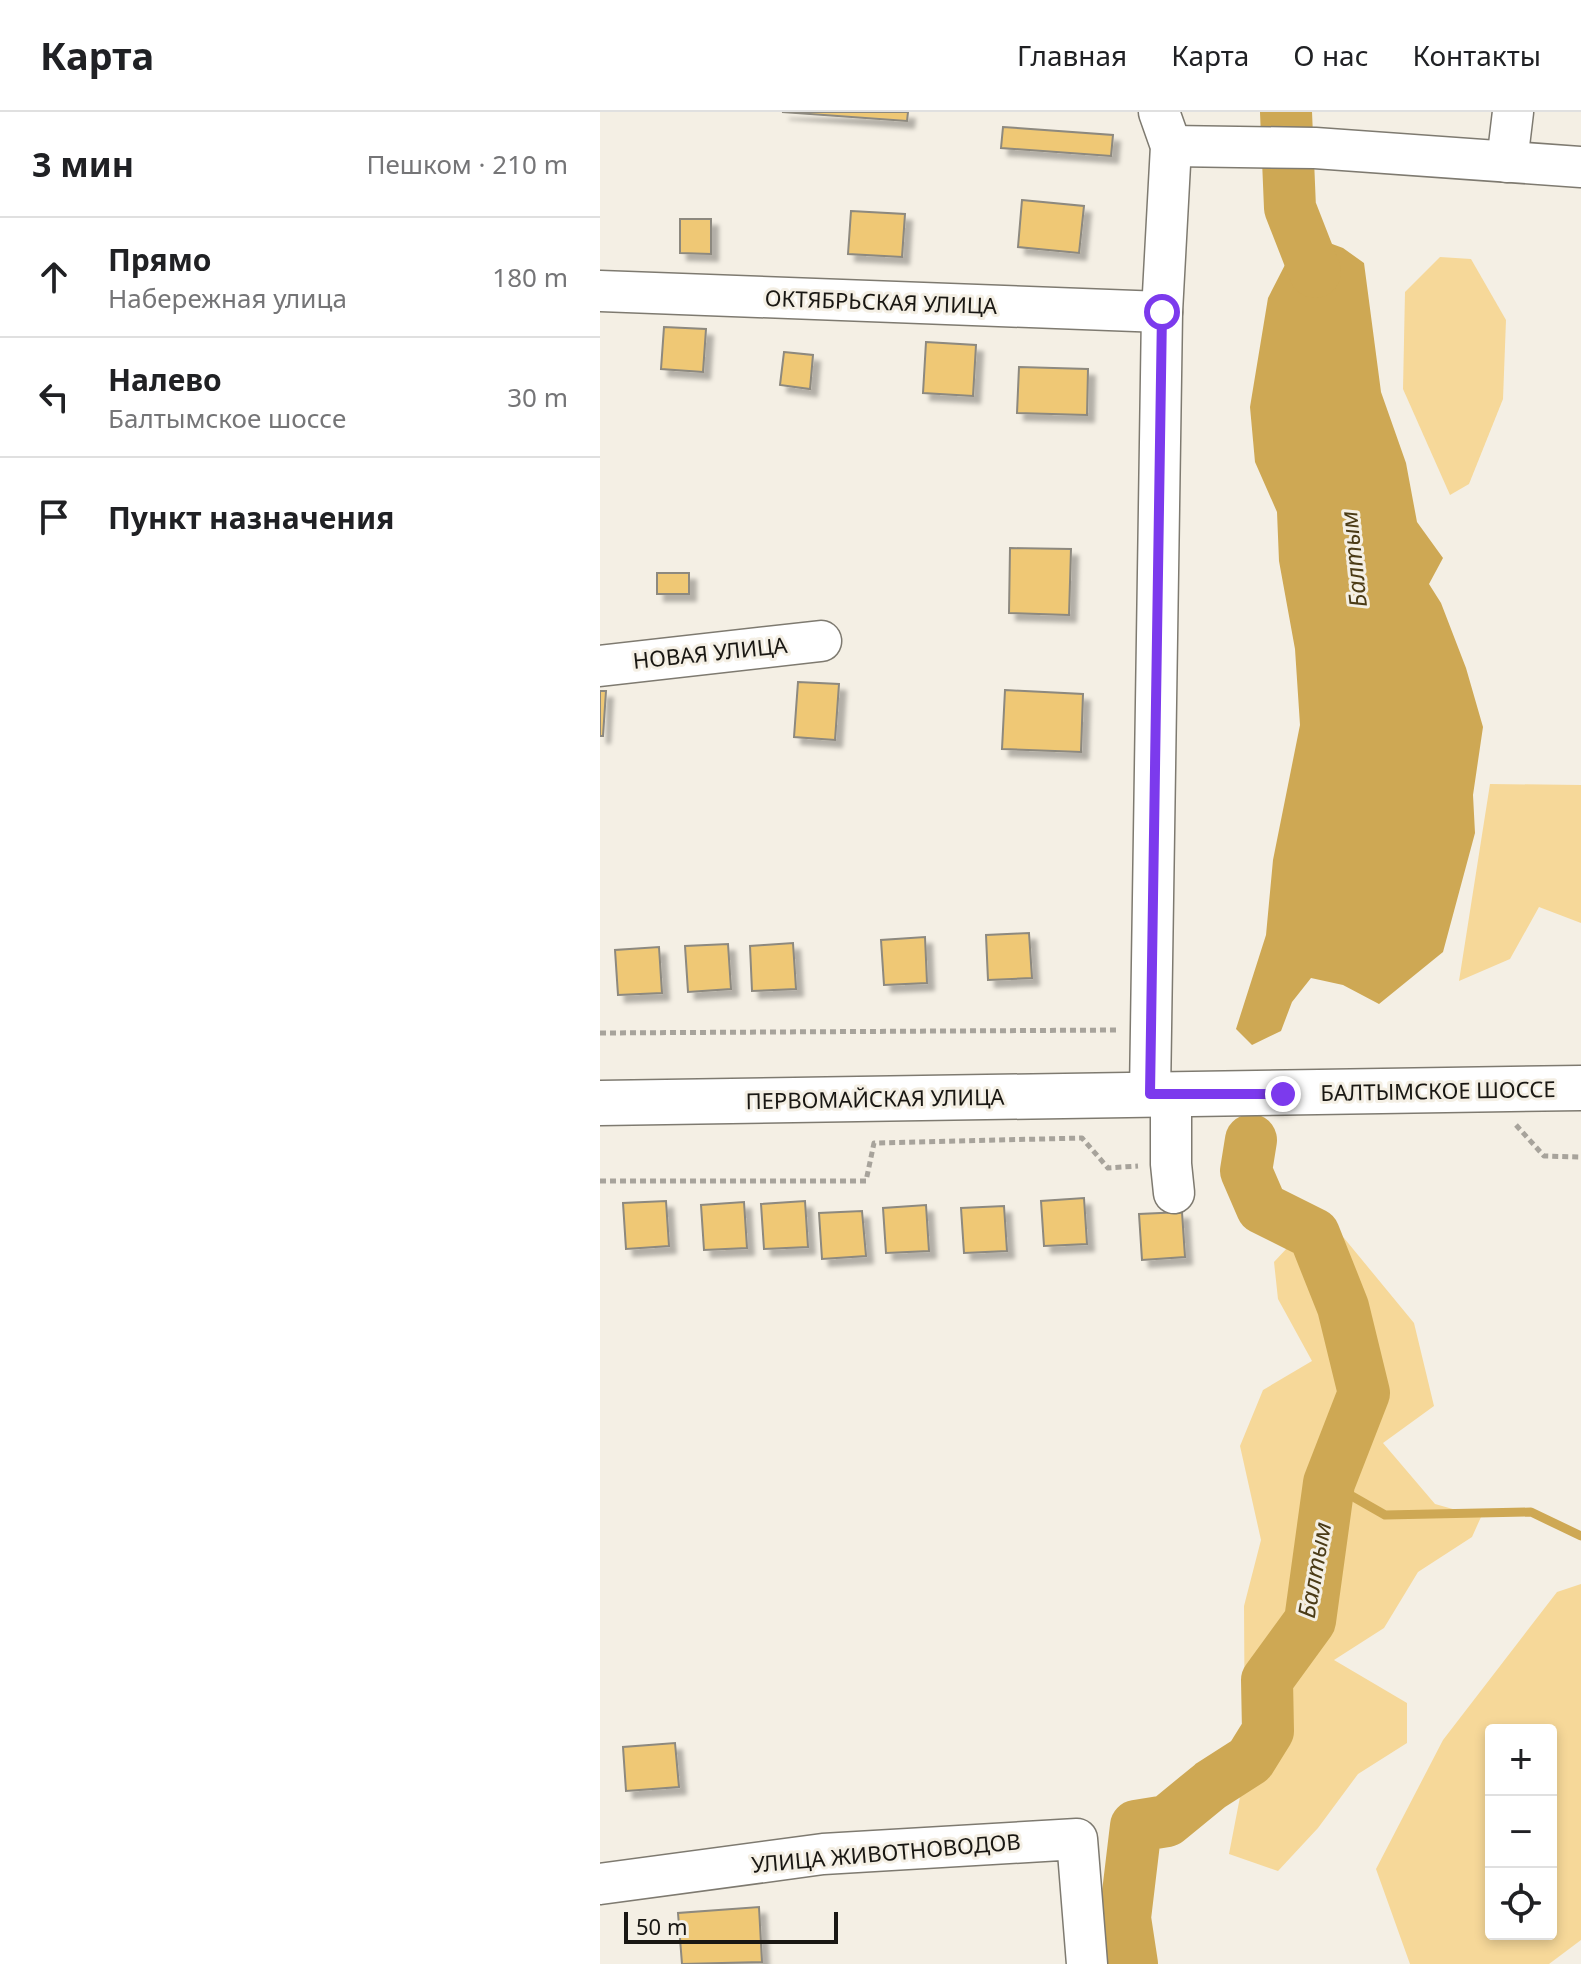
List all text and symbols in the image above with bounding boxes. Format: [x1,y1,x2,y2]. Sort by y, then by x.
text: Карта [40,29,154,81]
text: Главная [1017,36,1127,74]
text: Карта [1171,36,1249,74]
text: О нас [1293,36,1369,74]
text: Контакты [1413,36,1541,74]
text: 3 мин [32,141,134,187]
text: Пешком · 210 m [366,146,568,182]
text: Прямо [108,239,212,280]
icon: ahead [32,255,76,299]
text: 180 m [492,259,568,295]
text: Набережная улица [108,280,347,316]
street label: ОКТЯБРЬСКАЯ УЛИЦА [764,282,999,320]
route start [1144,294,1180,330]
text: Налево [108,359,222,400]
icon: left [32,375,76,419]
text: 30 m [507,379,568,415]
text: Балтымское шоссе [108,400,346,436]
icon: arrive [32,495,76,539]
text: Пункт назначения [108,497,394,538]
water label: Балтым [1331,509,1374,609]
street label: НОВАЯ УЛИЦА [631,629,790,675]
street label: БАЛТЫМСКОЕ ШОССЕ [1320,1073,1556,1107]
route end [1265,1076,1301,1112]
street label: ПЕРВОМАЙСКАЯ УЛИЦА [745,1081,1006,1115]
water label: Балтым [1289,1519,1338,1620]
map controls [1485,1724,1557,1940]
button: + [1485,1724,1557,1796]
button: − [1485,1796,1557,1868]
street label: УЛИЦА ЖИВОТНОВОДОВ [750,1825,1022,1879]
button: locate [1485,1868,1557,1940]
scale bar [624,1908,838,1944]
text: 50 m [636,1911,687,1941]

